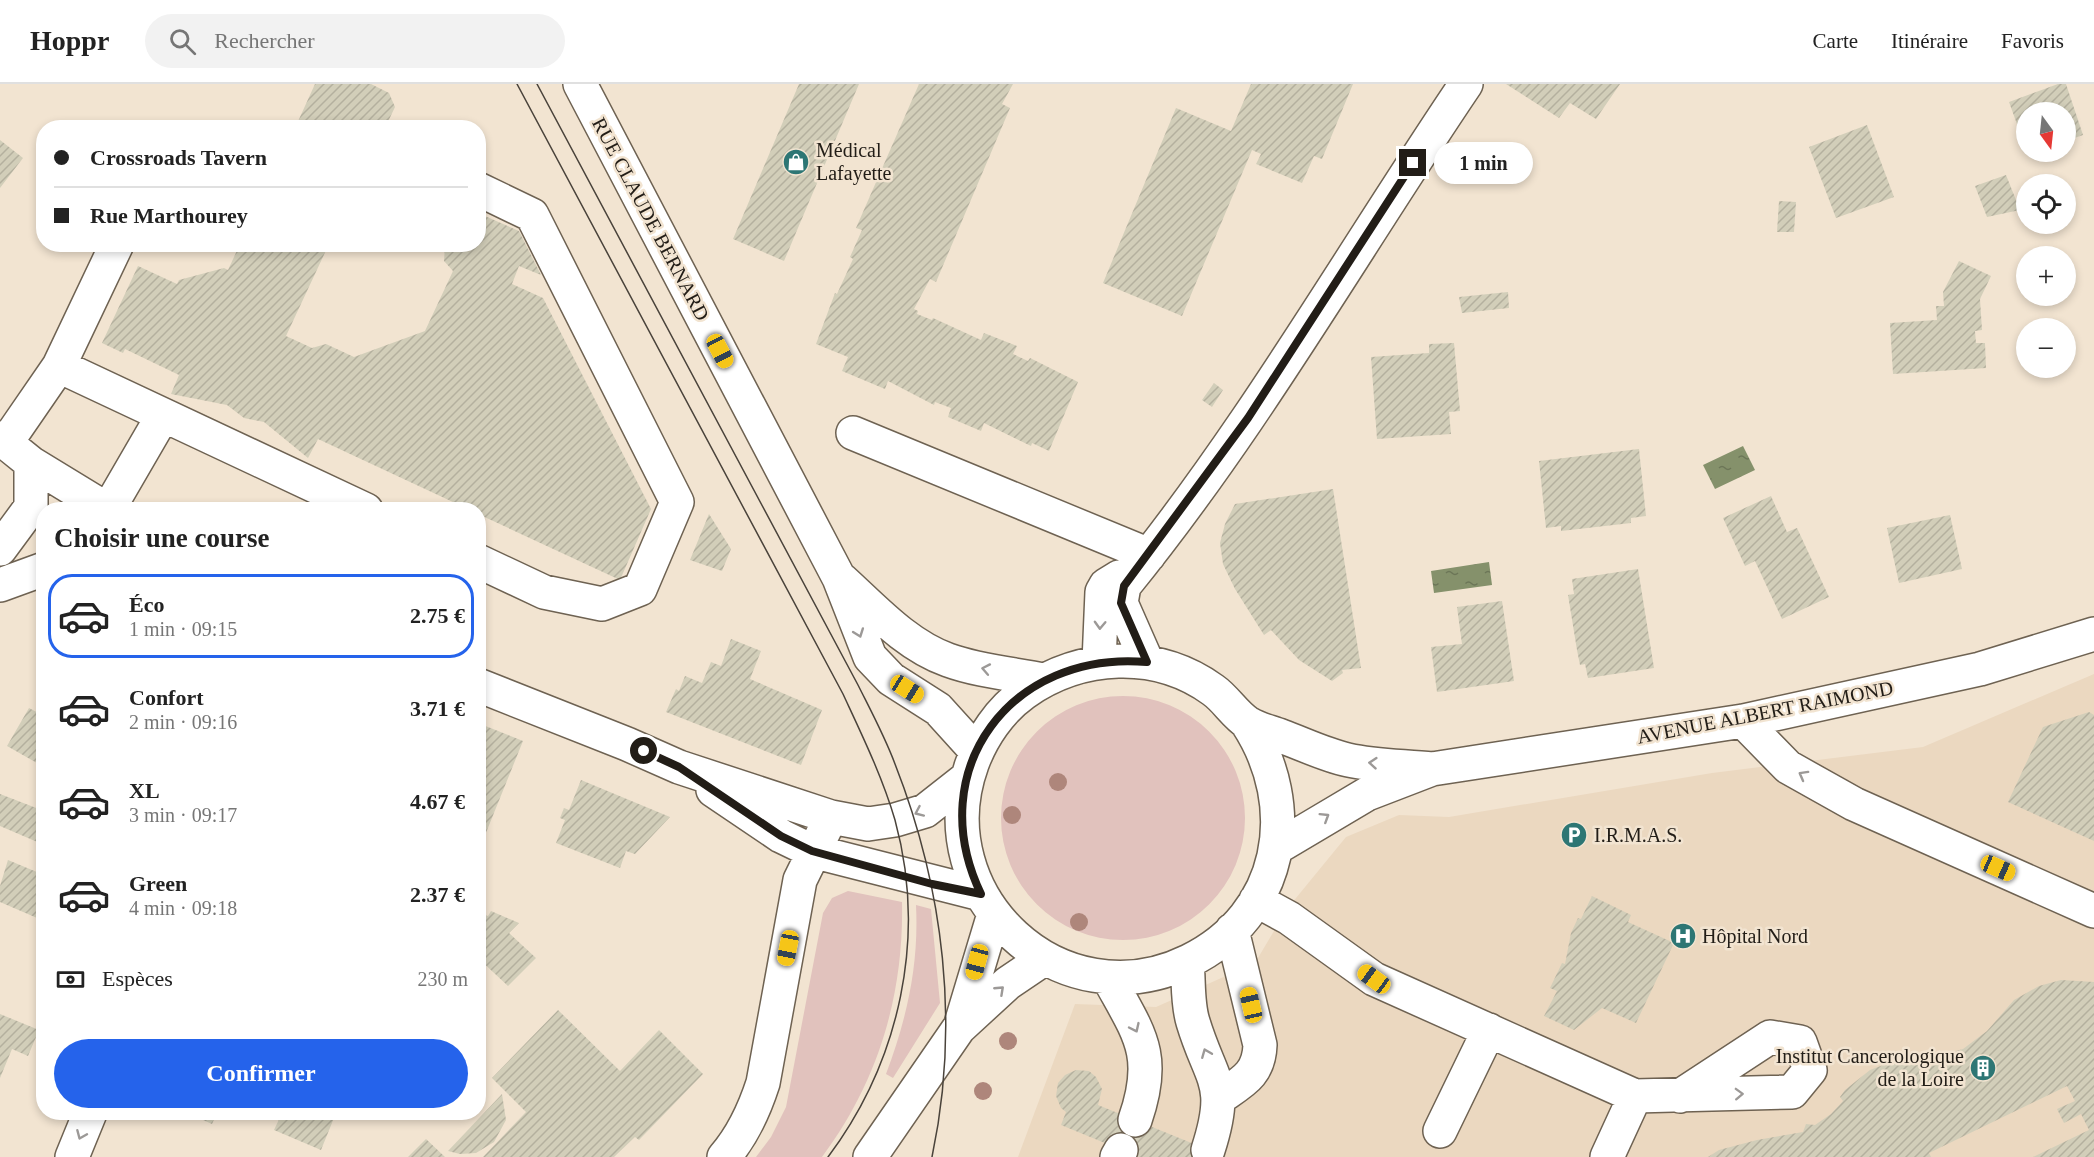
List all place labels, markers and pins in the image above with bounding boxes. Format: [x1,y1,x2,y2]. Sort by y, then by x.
place label: Médical Lafayette [816,139,892,185]
shop icon: Médical Lafayette [781,147,811,177]
parking icon: I.R.M.A.S. [1559,820,1589,850]
place label: I.R.M.A.S. [1594,824,1682,846]
hospital icon: Hôpital Nord [1668,921,1698,951]
place label: Hôpital Nord [1702,925,1808,948]
place label: Institut Cancerologique de la Loire [1776,1045,1964,1090]
building icon: Institut Cancerologique de la Loire [1968,1053,1998,1083]

